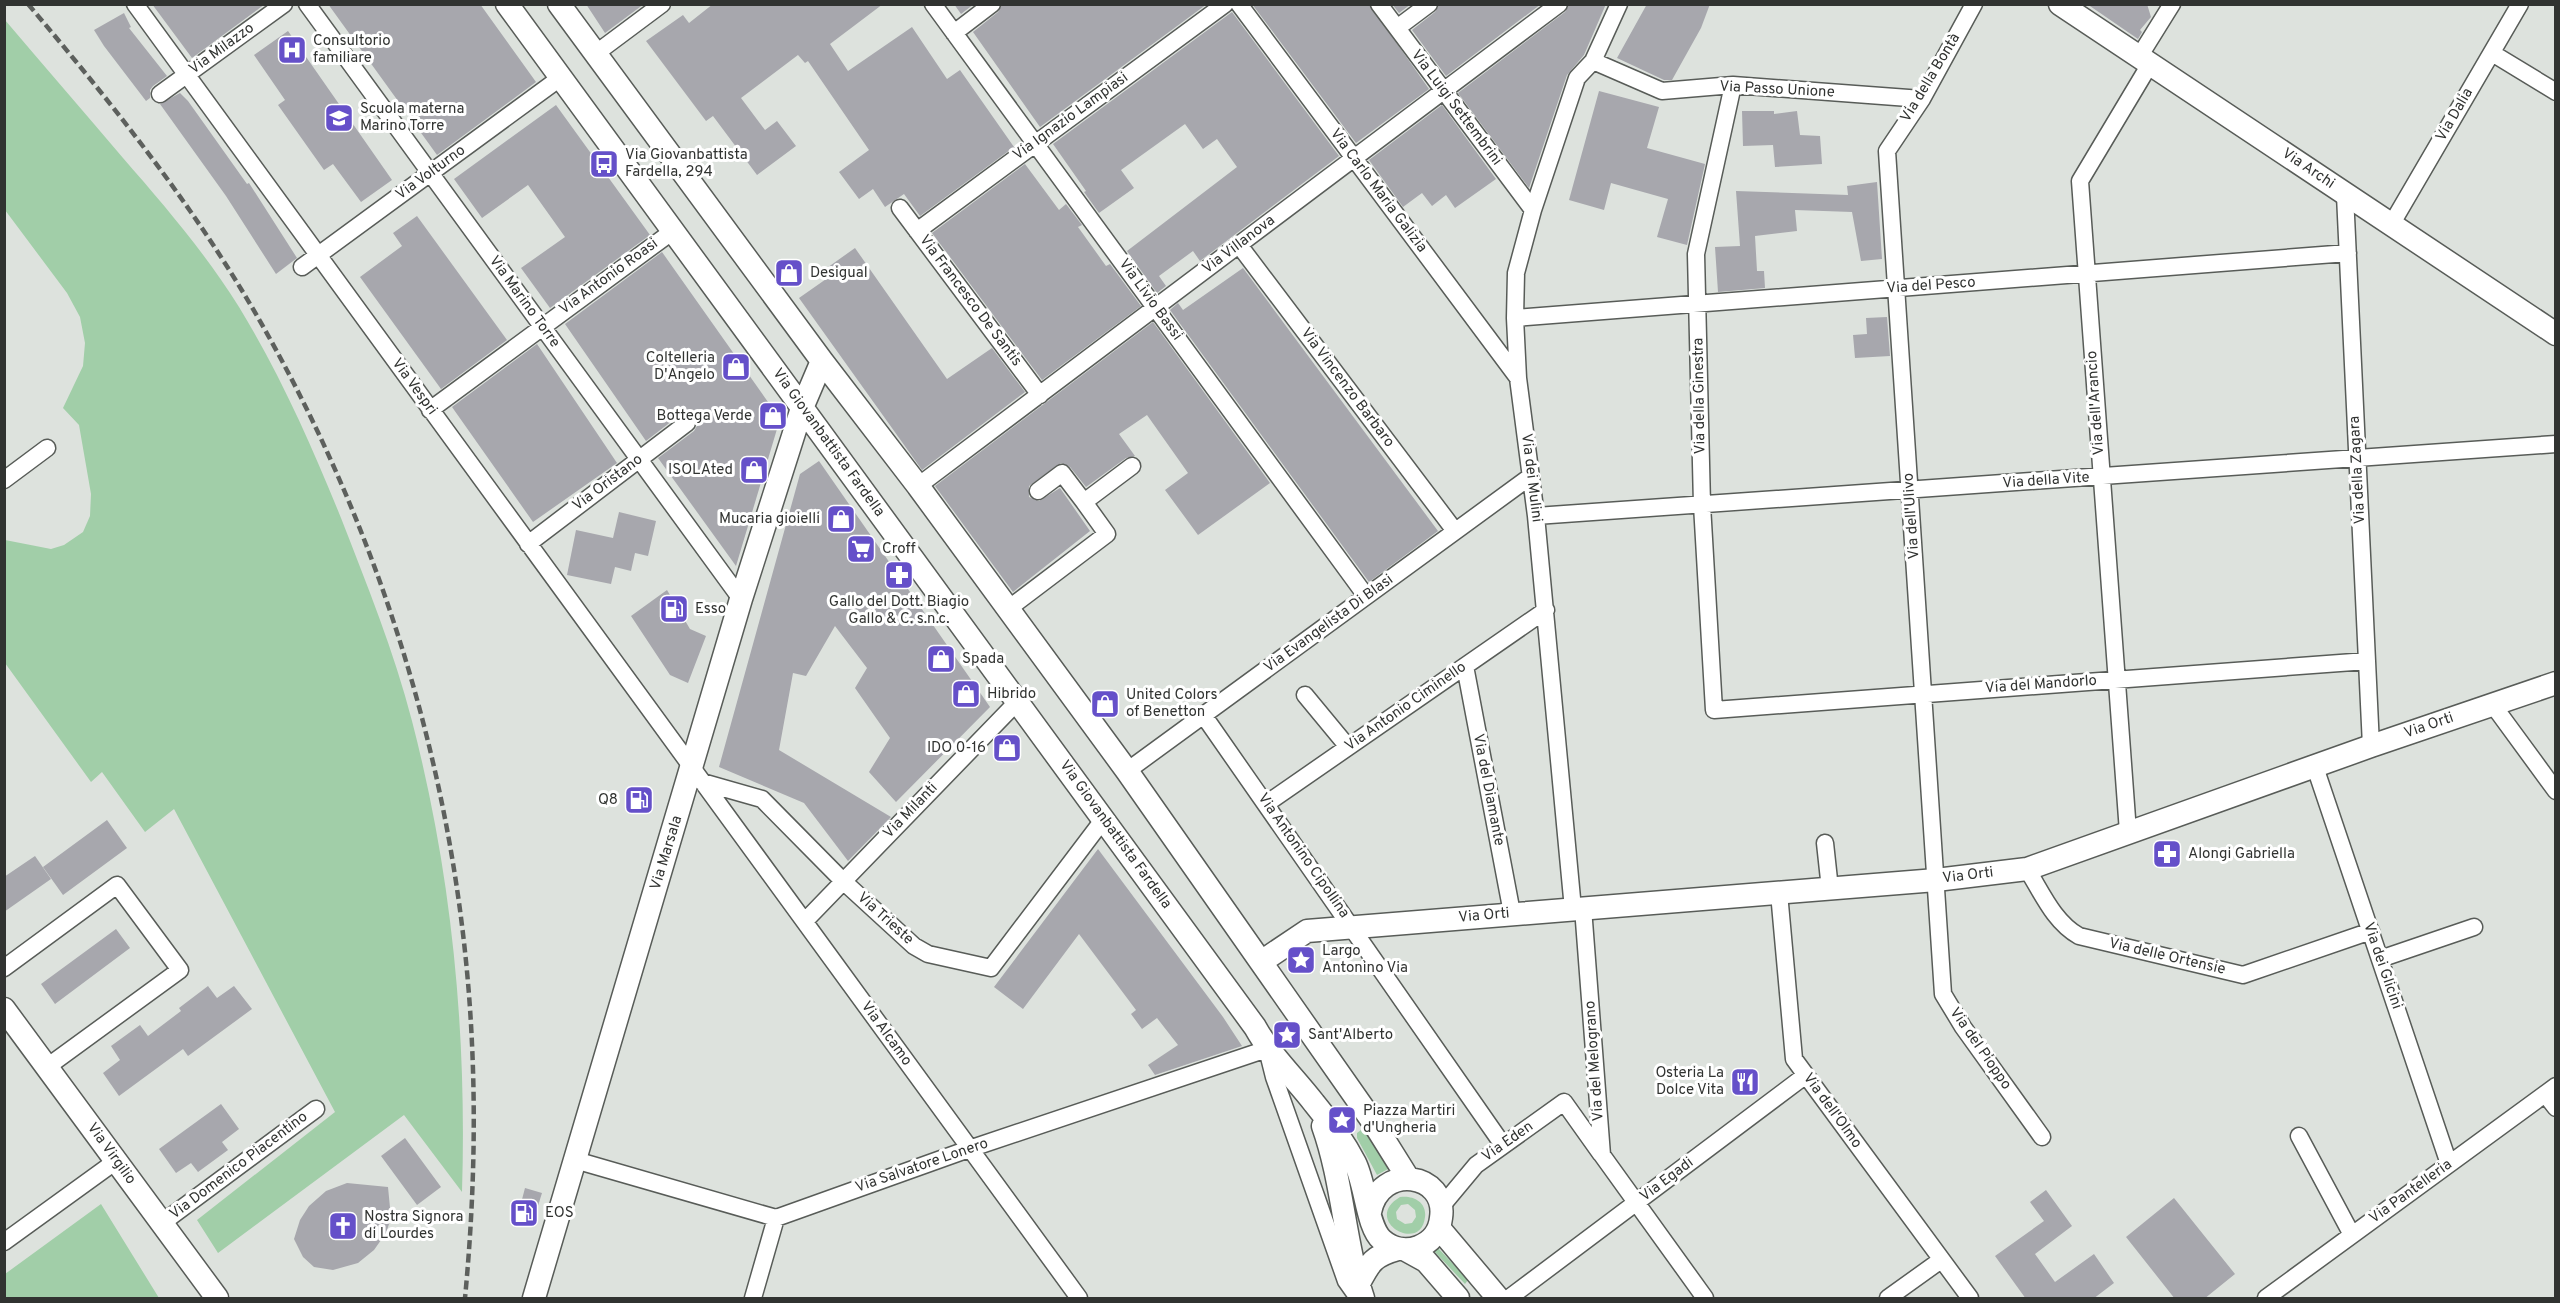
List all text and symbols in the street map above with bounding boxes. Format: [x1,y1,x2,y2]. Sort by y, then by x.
street label: Via Milazzo [186,19,258,79]
street label: Via della Bontà [1897,30,1965,126]
place label: Consultorio familiare [313,32,391,68]
hospital icon: Consultorio familiare [276,34,308,66]
street label: Via Luigi Settembrini [1406,46,1506,170]
street label: Via Ignazio Lampiasi [1010,69,1132,165]
street label: Via Passo Unione [1719,77,1835,103]
street label: Via Dalia [2432,85,2478,145]
place label: Scuola materna Marino Torre [360,100,465,136]
school or university icon: Scuola materna Marino Torre [323,102,355,134]
street label: Via Carlo Maria Galizia [1325,125,1431,257]
street label: Via Volturno [392,141,470,205]
street label: Via Archi [2278,144,2338,194]
place label: Via Giovanbattista Fardella, 294 [625,146,748,182]
bus stop icon: Via Giovanbattista Fardella, 294 [588,148,620,180]
street label: Via Villanova [1199,211,1279,279]
street label: Via Francesco De Santis [914,232,1026,370]
street label: Via Antonio Roasi [556,235,662,319]
street label: Via Marino Torre [484,252,564,352]
street label: Via Livio Bassi [1114,255,1186,345]
shop icon: Desigual [773,257,805,289]
place label: Desigual [810,264,868,283]
street label: Via del Pesco [1886,273,1976,299]
street label: Via Vincenzo Barbaro [1296,325,1398,451]
street label: Via della Ginestra [1689,337,1711,455]
place label: Coltelleria D'Angelo [646,349,715,385]
street label: Via dell'Arancio [2083,350,2109,456]
shop icon: Coltelleria D'Angelo [720,351,752,383]
street label: Via Vespri [387,355,441,419]
street label: Via Giovanbattista Fardella [768,365,888,521]
shop icon: Bottega Verde [757,400,789,432]
place label: Bottega Verde [657,407,752,426]
street label: Via della Zagara [2346,415,2370,525]
street label: Via dei Mulini [1516,433,1546,523]
street label: Via Oristano [569,450,647,516]
shop icon: ISOLAted [738,454,770,486]
place label: ISOLAted [668,461,733,480]
street label: Via della Vite [2002,468,2090,494]
street label: Via dell'Ulivo [1900,472,1924,560]
shop icon: Mucaria gioielli [825,503,857,535]
place label: Mucaria gioielli [719,510,820,529]
supermarket icon: Croff [845,533,877,565]
place label: Croff [882,540,916,559]
pharmacy icon: Gallo del Dott. Biagio Gallo & C. s.n.c. [883,559,915,591]
street label: Via Evangelista Di Blasi [1261,571,1397,677]
fuel station icon: Esso [658,593,690,625]
place label: Gallo del Dott. Biagio Gallo & C. s.n.c. [829,593,969,629]
place label: Esso [695,600,726,619]
shop icon: Spada [925,643,957,675]
place label: Spada [962,650,1004,669]
street label: Via Antonio Ciminello [1342,658,1470,756]
street label: Via del Mandorlo [1984,672,2098,698]
shop icon: Hibrido [950,678,982,710]
place label: Hibrido [987,685,1036,704]
place label: United Colors of Benetton [1126,686,1218,722]
shop icon: United Colors of Benetton [1089,688,1121,720]
street label: Via Orti [2402,709,2456,743]
shop icon: IDO 0-16 [991,732,1023,764]
street label: Via del Diamante [1468,732,1508,848]
place label: IDO 0-16 [927,739,986,758]
street label: Via Giovanbattista Fardella [1055,757,1175,913]
street label: Via Milanti [880,779,942,843]
fuel station icon: Q8 [623,784,655,816]
street label: Via Antonino Cipollina [1253,790,1353,922]
place label: Q8 [598,791,618,810]
street label: Via Marsala [647,813,687,893]
pharmacy icon: Alongi Gabriella [2151,838,2183,870]
place label: Alongi Gabriella [2188,845,2295,864]
street label: Via Orti [1941,863,1995,889]
street label: Via Trieste [853,889,917,949]
street label: Via Orti [1458,904,1510,928]
street label: Via dei Glicini [2358,920,2406,1012]
street label: Via delle Ortensie [2107,934,2227,980]
place label: Largo Antonino Via [1322,942,1408,978]
place icon: Largo Antonino Via [1285,944,1317,976]
street label: Via Alcamo [856,998,916,1070]
street label: Via del Melograno [1581,1000,1609,1122]
street label: Via del Pioppo [1945,1004,2015,1094]
place icon: Sant'Alberto [1271,1019,1303,1051]
place label: Sant'Alberto [1308,1026,1393,1045]
place label: Osteria La Dolce Vita [1656,1064,1724,1100]
restaurant icon: Osteria La Dolce Vita [1729,1066,1761,1098]
street label: Via dell'Olmo [1798,1070,1866,1152]
place label: Piazza Martiri d'Ungheria [1363,1102,1455,1138]
place icon: Piazza Martiri d'Ungheria [1326,1104,1358,1136]
street label: Via Domenico Piacentino [166,1108,312,1224]
street label: Via Eden [1479,1117,1537,1167]
street label: Via Virgilio [82,1119,140,1189]
street label: Via Salvatore Lonero [853,1134,991,1198]
street label: Via Egadi [1636,1154,1698,1206]
street label: Via Pantelleria [2366,1156,2456,1228]
fuel station icon: EOS [508,1197,540,1229]
place label: EOS [545,1204,574,1223]
place label: Nostra Signora di Lourdes [364,1208,464,1244]
church icon: Nostra Signora di Lourdes [327,1210,359,1242]

